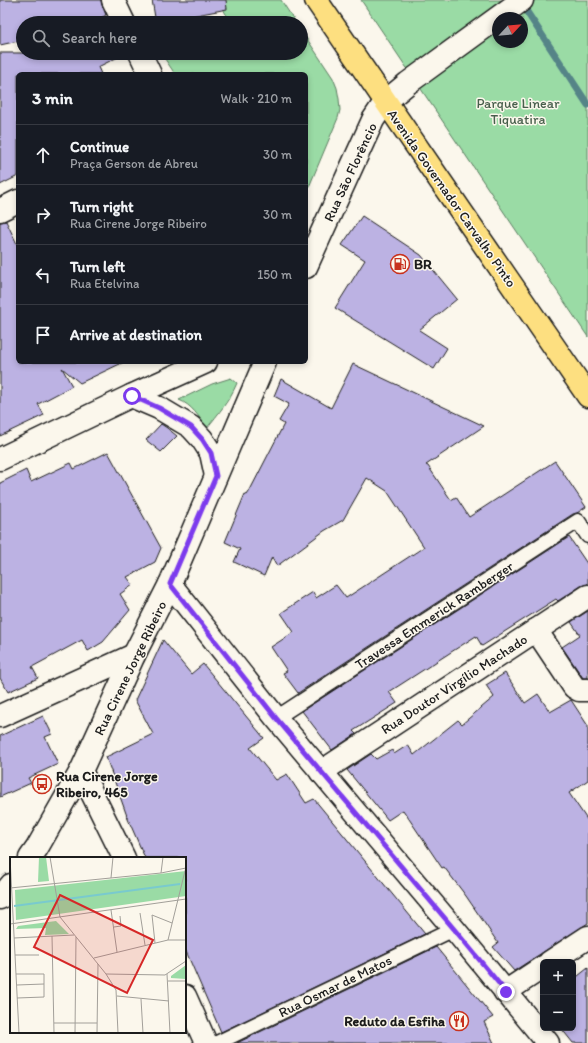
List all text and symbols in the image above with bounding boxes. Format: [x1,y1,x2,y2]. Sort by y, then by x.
north arrow [492,12,528,48]
search box [16,16,308,60]
icon: search [30,27,52,49]
text: Search here [62,29,137,47]
text: 3 min [32,88,73,108]
text: Walk · 210 m [221,91,292,106]
park label: Parque Linear Tiquatira [476,95,560,128]
street label: Avenida Governador Carvalho Pinto [383,106,520,291]
street label: Rua São Florêncio [320,120,381,224]
text: Continue [70,138,129,156]
icon: ahead [32,144,54,166]
text: 30 m [263,147,292,162]
text: Praça Gerson de Abreu [70,156,198,171]
text: Turn right [70,198,134,216]
icon: right [32,204,54,226]
text: 30 m [263,207,292,222]
text: Rua Cirene Jorge Ribeiro [70,216,207,231]
fuel station icon: BR [389,253,411,275]
place label: BR [414,256,432,273]
text: Turn left [70,258,125,276]
icon: left [32,264,54,286]
text: 150 m [257,267,292,282]
text: Rua Etelvina [70,276,139,291]
icon: arrive [32,324,54,346]
text: Arrive at destination [70,326,202,344]
route start [123,387,141,405]
street label: Travessa Emmerick Ramberger [352,557,517,673]
street label: Rua Cirene Jorge Ribeiro [91,598,170,738]
street label: Rua Doutor Virgílio Machado [378,631,531,738]
place label: Rua Cirene Jorge Ribeiro, 465 [56,768,158,801]
bus stop icon: Rua Cirene Jorge Ribeiro, 465 [31,773,53,795]
inset map [10,857,186,1033]
street label: Rua Osmar de Matos [276,952,395,1021]
map controls [540,959,576,1031]
button: + [540,959,576,995]
route end [497,983,515,1001]
button: − [540,995,576,1031]
restaurant icon: Reduto da Esfiha [448,1010,470,1032]
place label: Reduto da Esfiha [344,1013,445,1030]

